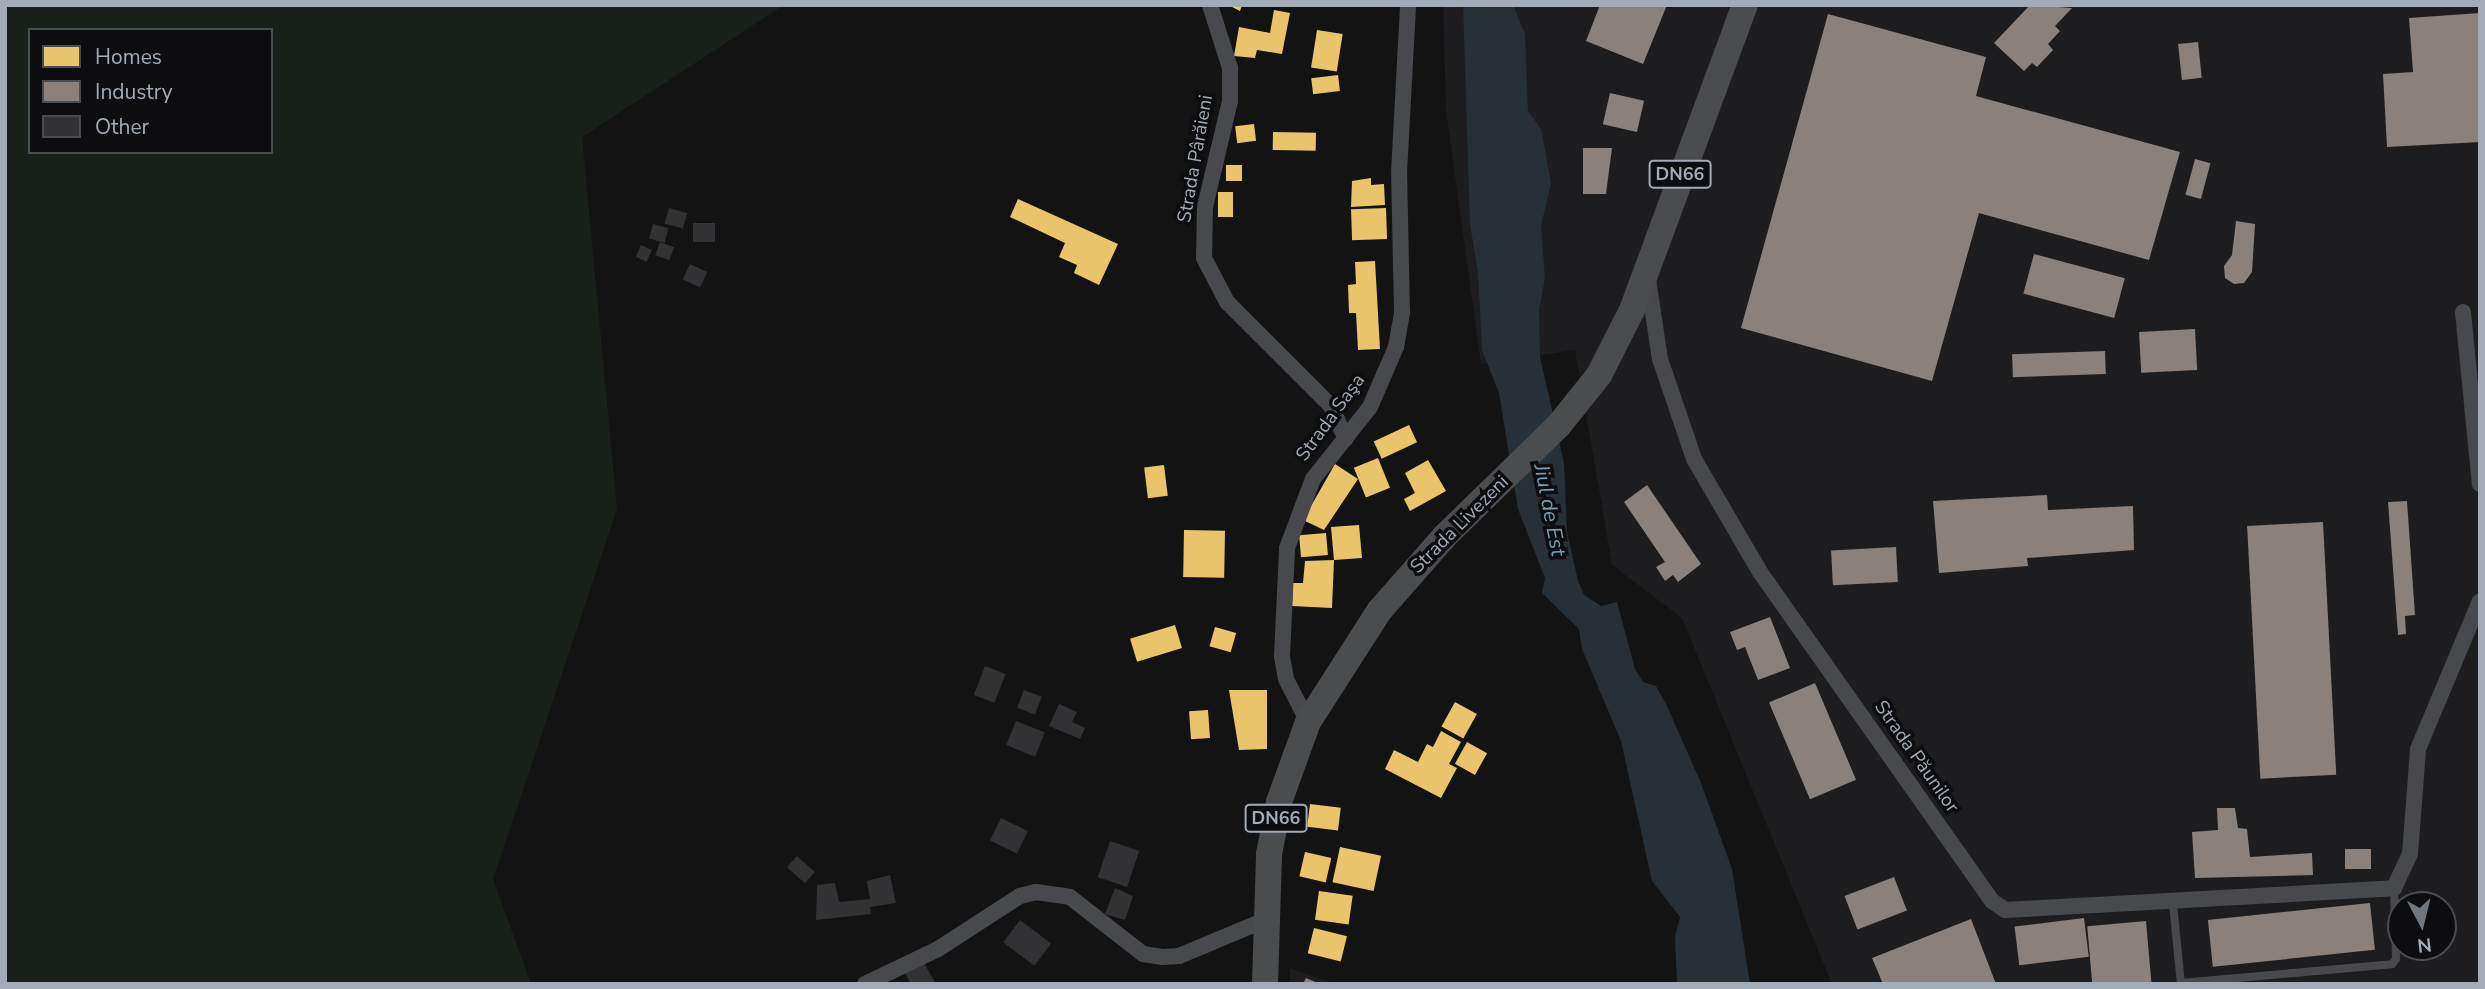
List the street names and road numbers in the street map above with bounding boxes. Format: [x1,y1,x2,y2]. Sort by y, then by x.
street label: Strada Pârăieni [1174,93,1218,225]
road number: DN66 [1648,160,1712,188]
street label: Strada Saşa [1292,370,1370,466]
street label: Strada Livezeni [1406,471,1514,579]
street label: Strada Păunilor [1869,697,1963,817]
road number: DN66 [1244,804,1308,832]

